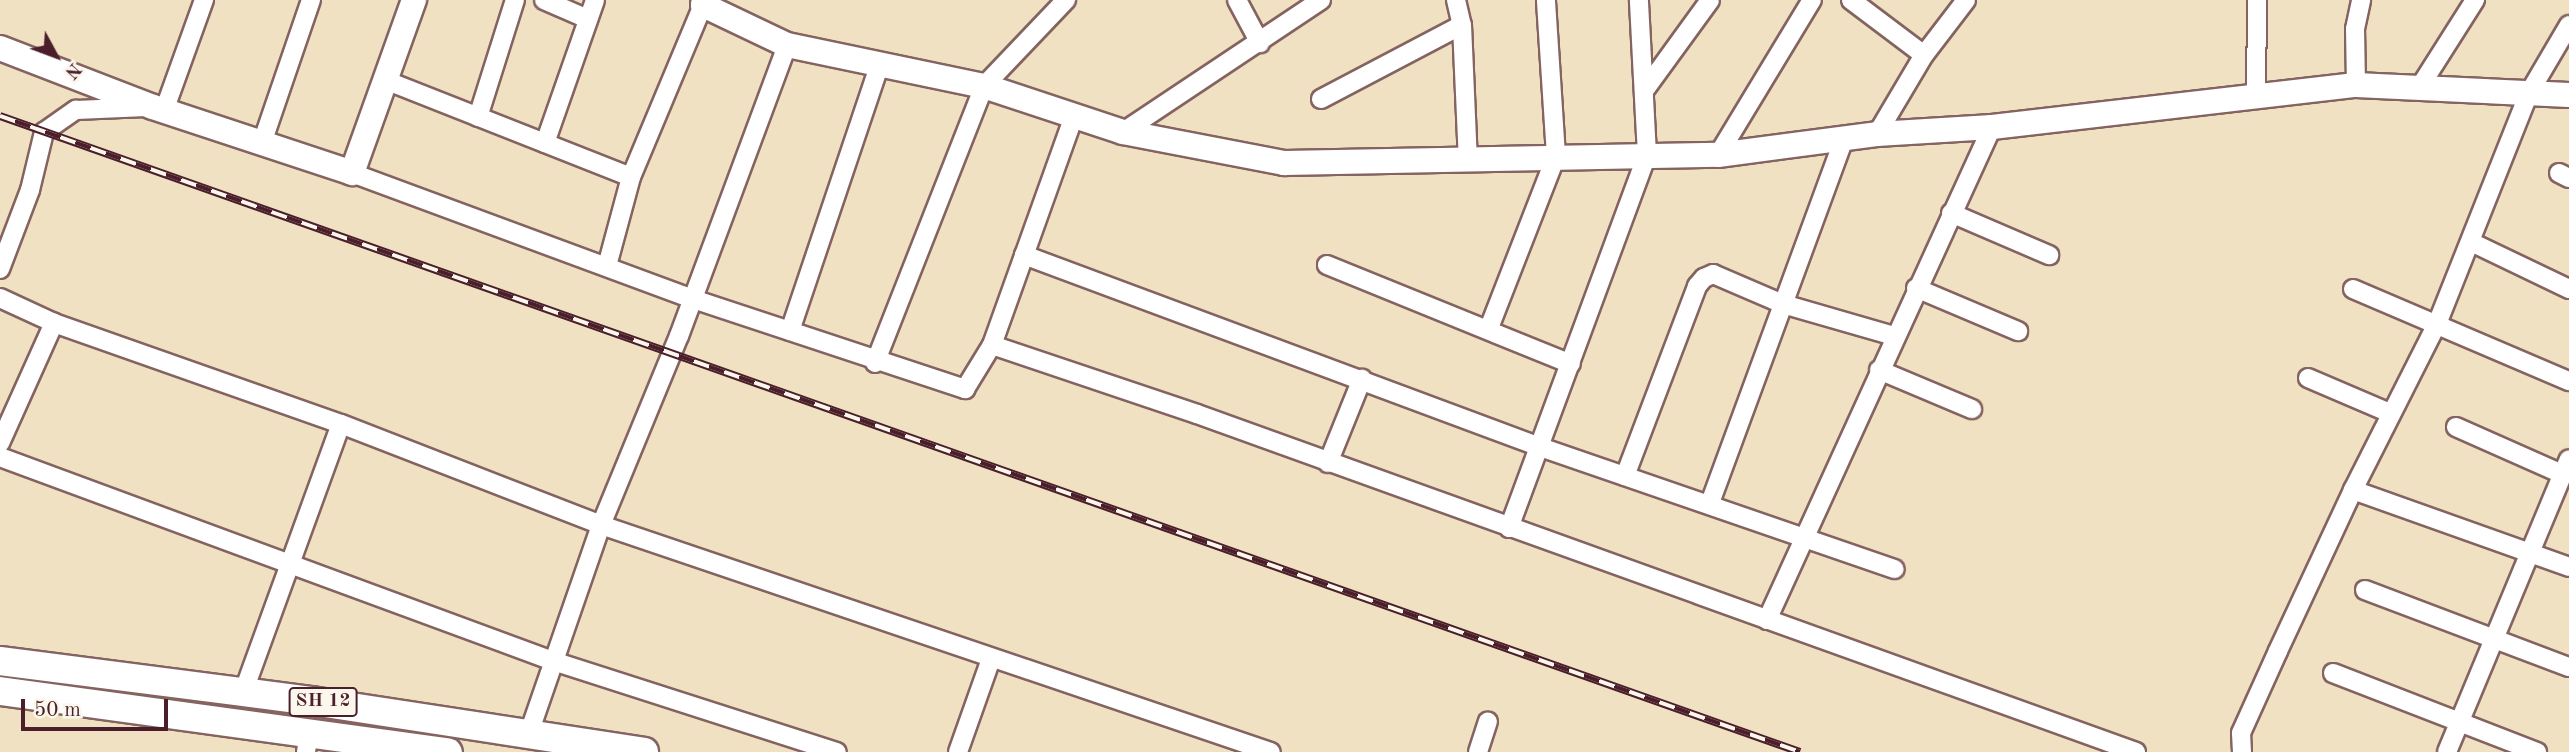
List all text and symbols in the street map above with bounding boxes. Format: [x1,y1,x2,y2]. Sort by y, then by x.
north arrow [21,21,91,91]
text: N [60,58,84,82]
scale bar [24,686,172,730]
road number: SH 12 [288,687,358,718]
text: 50 m [34,700,81,721]

